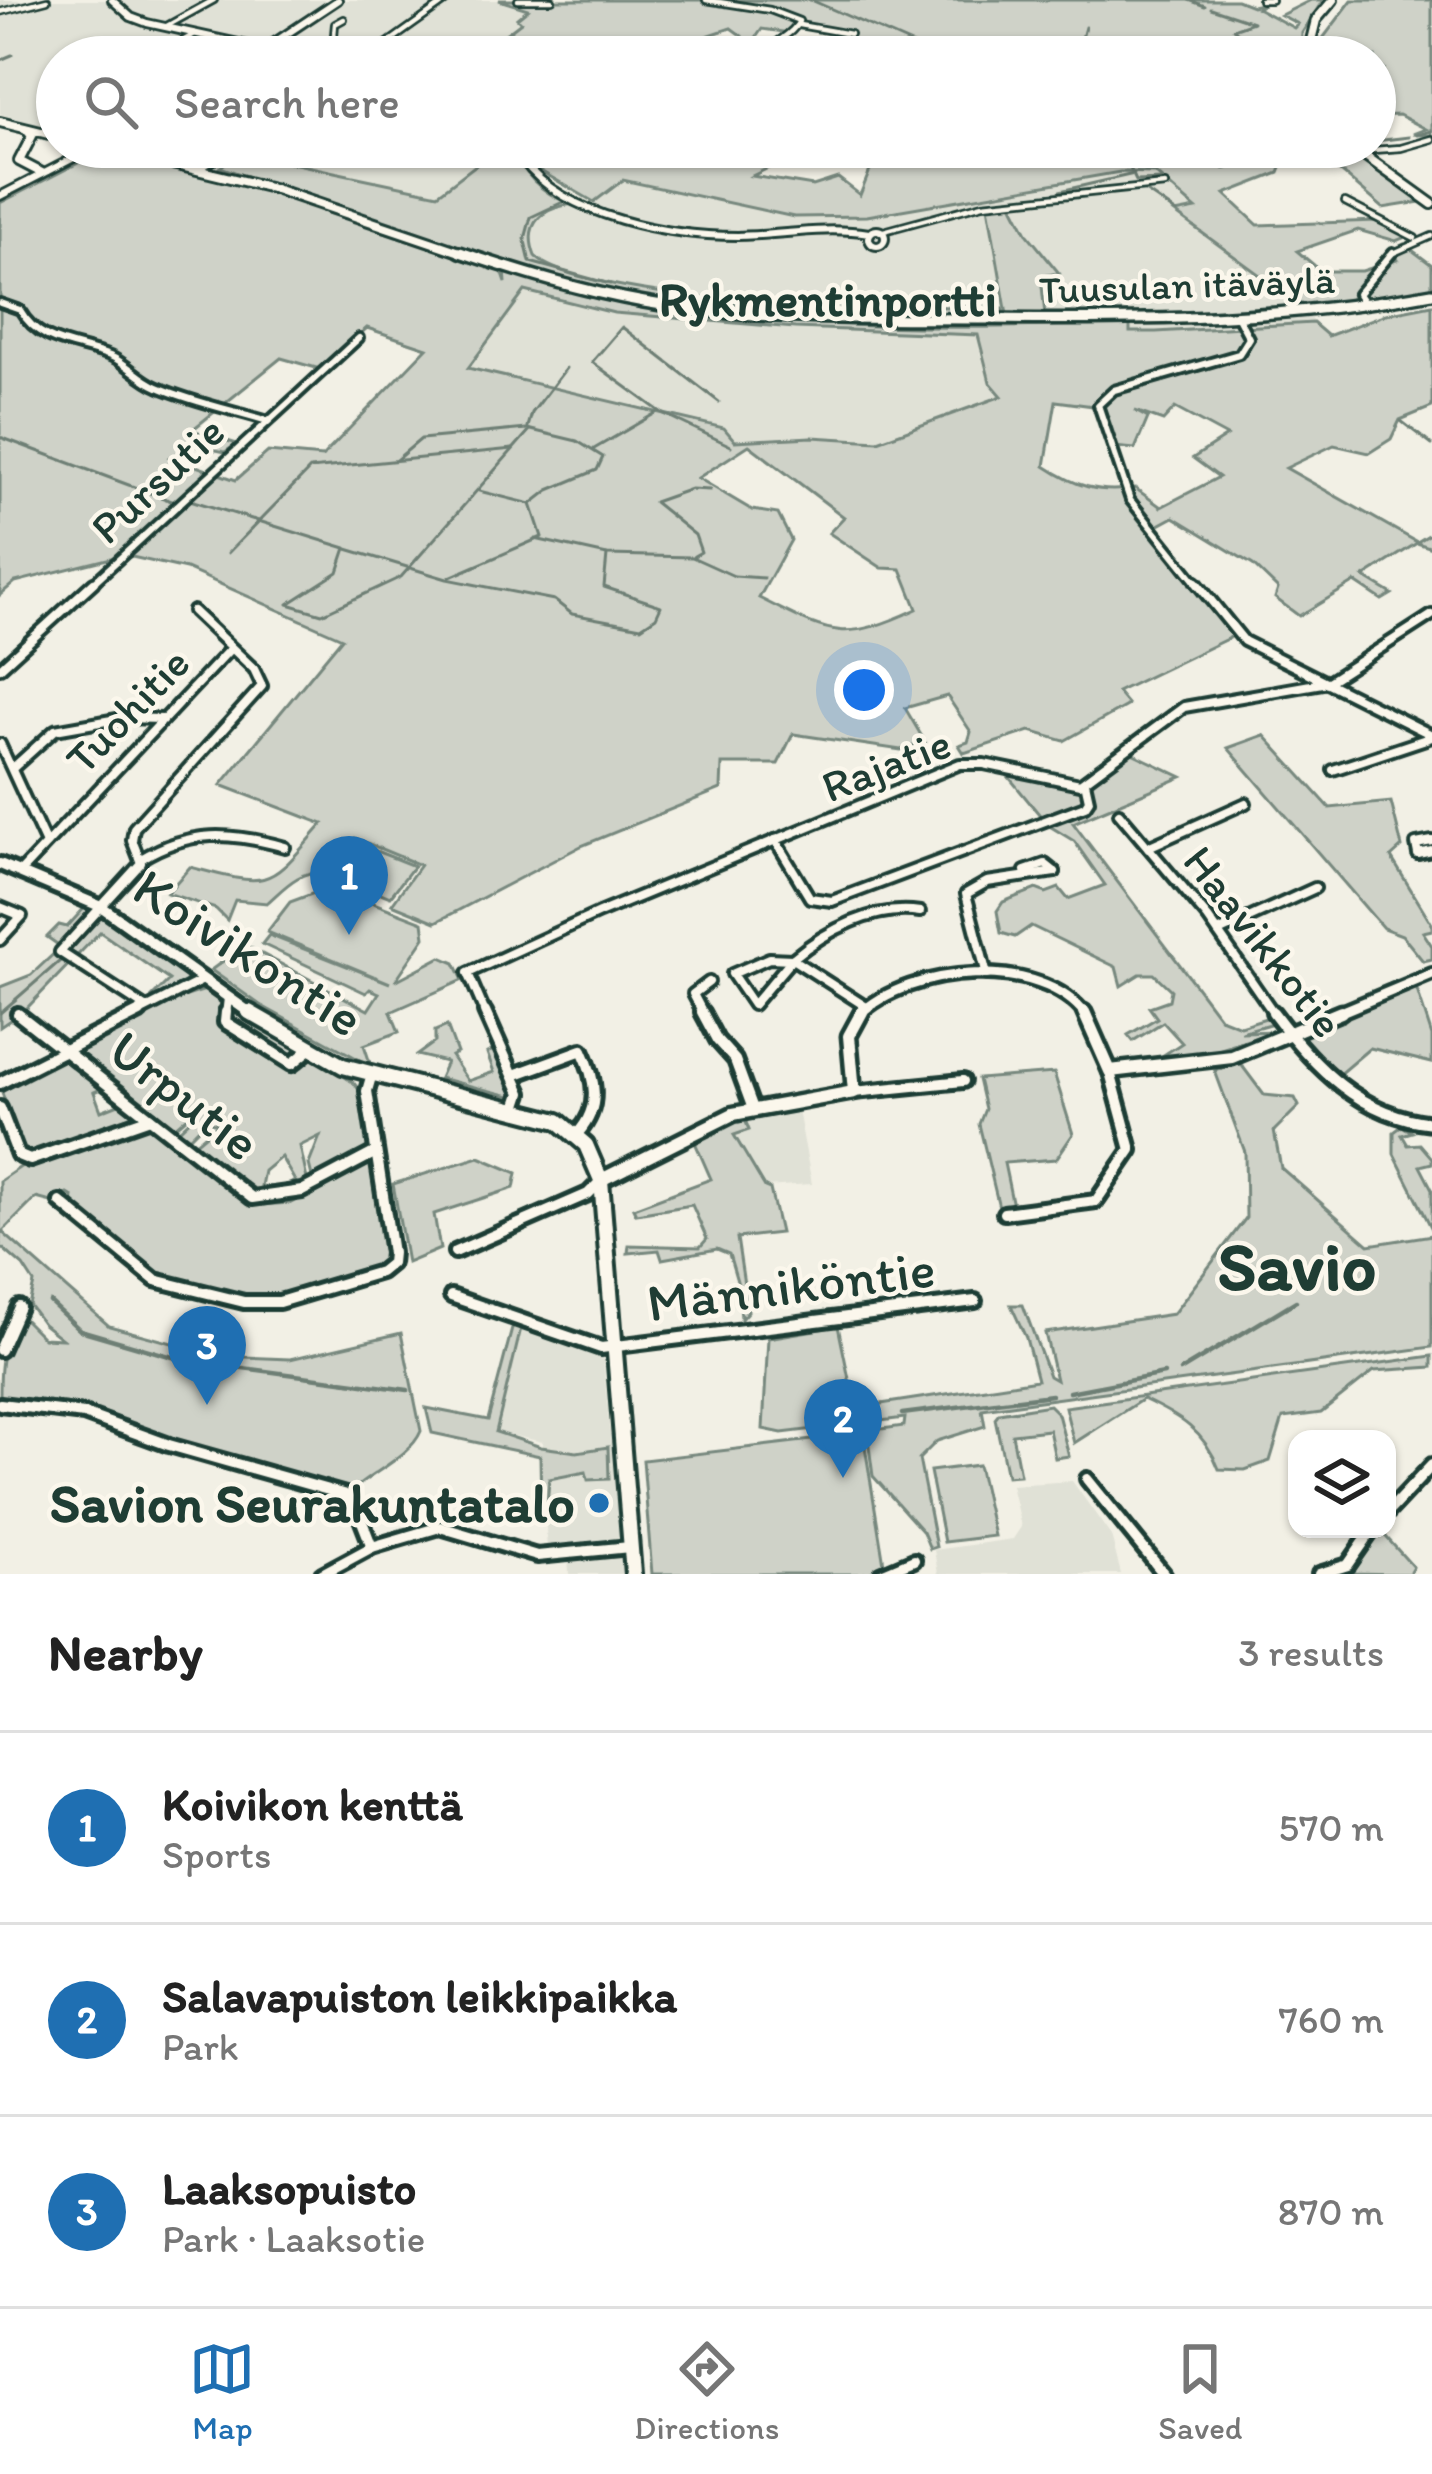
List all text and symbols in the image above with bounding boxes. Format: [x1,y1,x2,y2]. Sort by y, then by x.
search box [36,36,1396,168]
icon: search [78,69,144,135]
text: Search here [174,75,400,129]
street label: Tuusulan itäväylä [1038,256,1336,313]
district label: Rykmentinportti [659,270,997,328]
street label: Pursutie [79,404,235,554]
street label: Tuohitie [54,635,200,785]
your location [834,660,894,720]
street label: Rajatie [814,715,958,813]
street label: Haavikkotie [1172,834,1356,1048]
pin: 1 [310,836,388,935]
street label: Koivikontie [122,854,376,1051]
street label: Urputie [96,1016,273,1175]
district label: Savio [1217,1224,1377,1307]
street label: Männiköntie [643,1236,939,1335]
pin: 3 [168,1306,246,1405]
pin: 2 [804,1379,882,1478]
map controls [1288,1430,1396,1538]
button: layers [1288,1430,1396,1538]
place label: Savion Seurakuntatalo [50,1471,575,1536]
marker: Savion Seurakuntatalo [586,1490,612,1516]
text: Nearby [48,1622,203,1683]
text: 3 results [1238,1629,1384,1676]
text: Koivikon kenttä [162,1777,463,1831]
text: 1 [78,1804,96,1851]
text: 570 m [1279,1804,1384,1851]
text: Sports [162,1831,271,1878]
text: Salavapuiston leikkipaikka [162,1969,677,2023]
text: 2 [77,1996,97,2043]
text: 760 m [1278,1996,1384,2043]
text: Park [162,2023,239,2070]
text: Laaksopuisto [162,2161,416,2215]
text: 3 [76,2188,98,2235]
text: 870 m [1278,2188,1384,2235]
text: Park · Laaksotie [162,2215,425,2262]
tab: Map [189,2336,255,2447]
tab: Directions [634,2336,779,2447]
tab: Saved [1158,2336,1243,2447]

